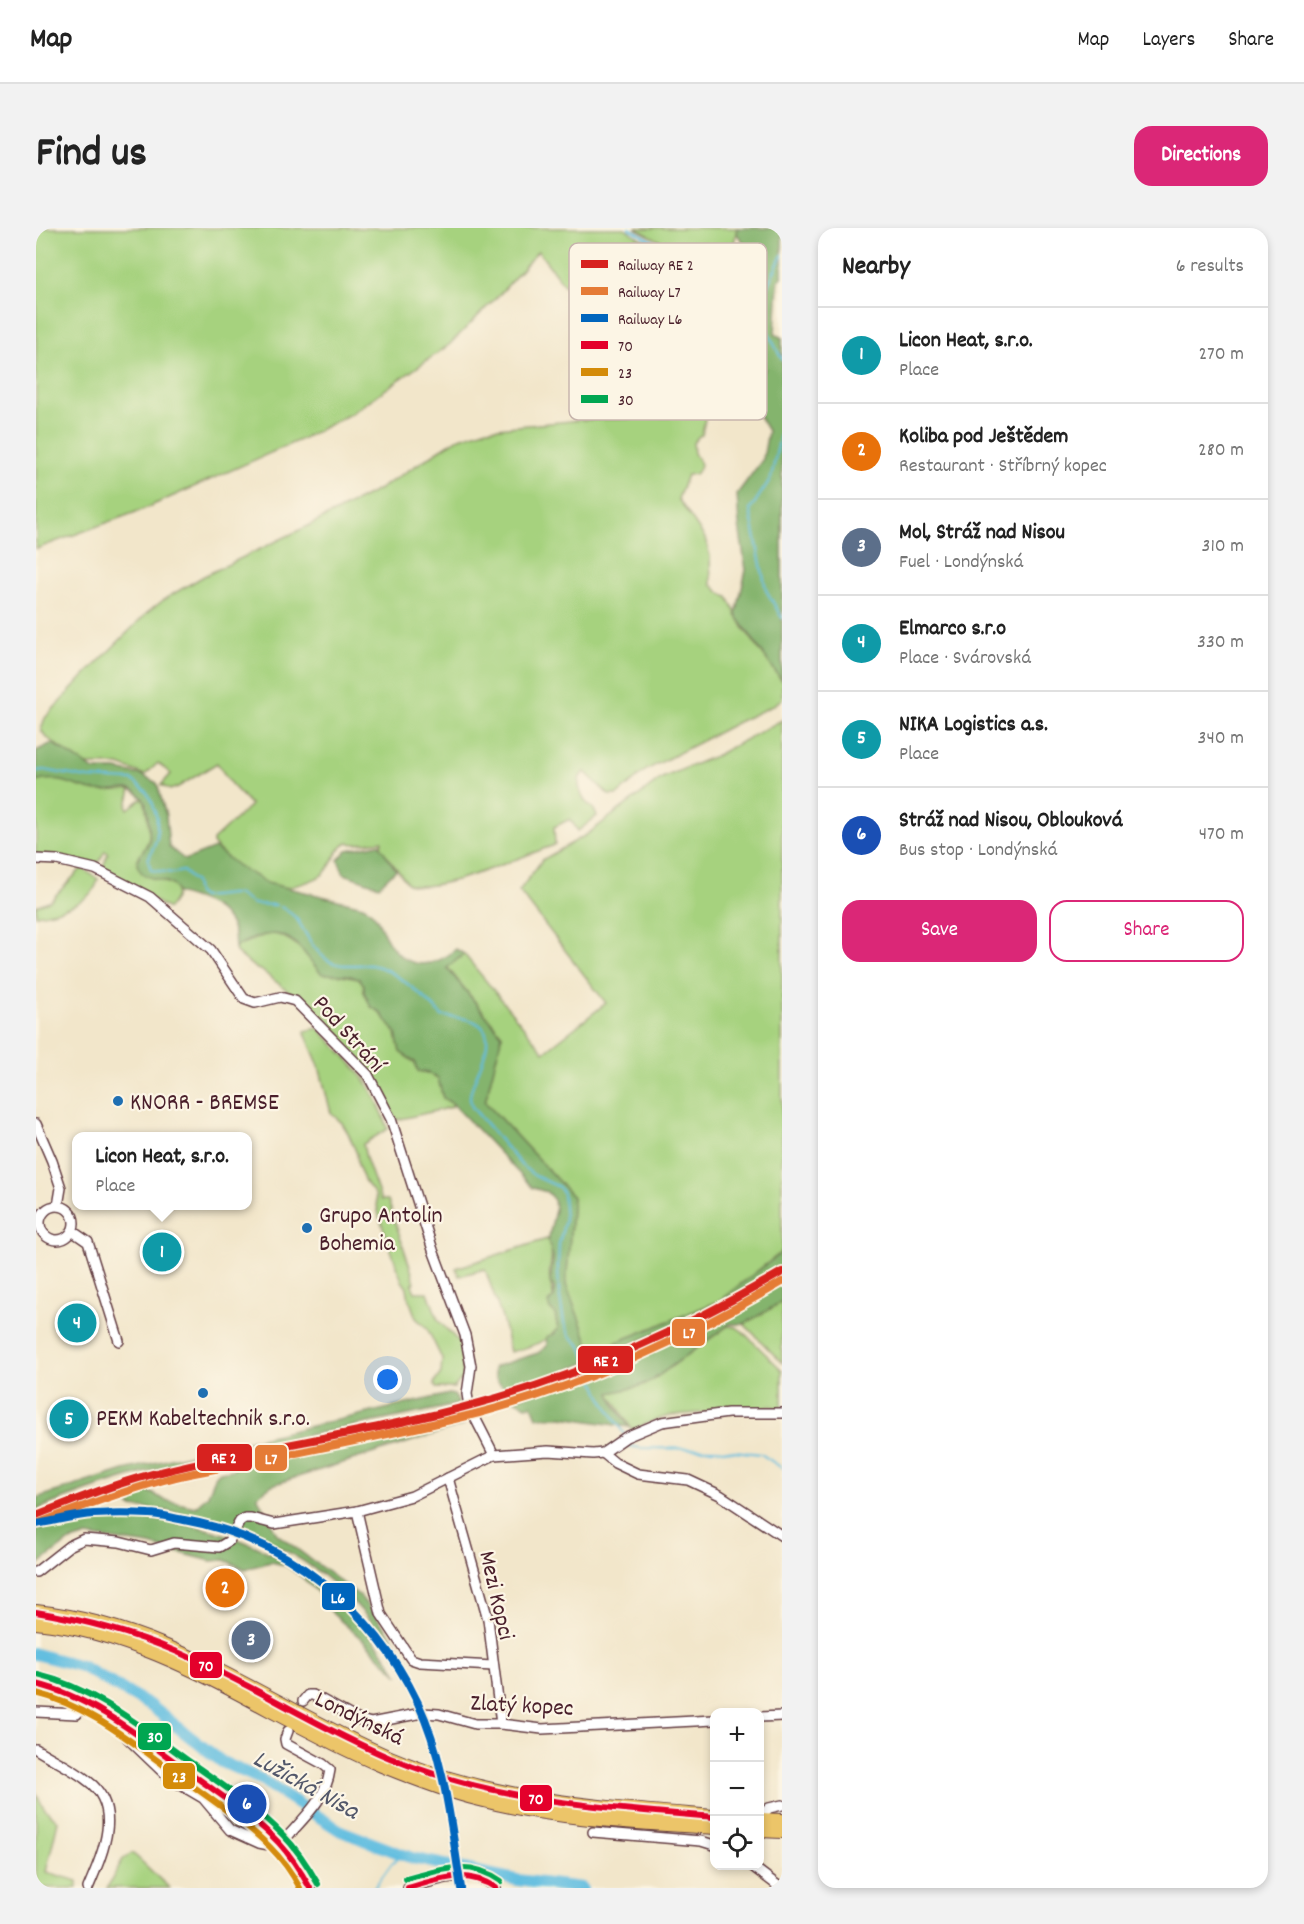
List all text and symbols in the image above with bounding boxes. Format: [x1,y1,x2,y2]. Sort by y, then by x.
text: Map [30,21,72,61]
text: Map [1078,26,1109,56]
text: Layers [1142,26,1195,56]
text: Share [1228,26,1274,56]
text: Find us [36,126,147,186]
button: Directions [1134,126,1268,186]
legend [569,243,767,420]
text: Nearby [842,249,910,286]
text: 6 results [1176,253,1244,281]
text: Railway RE 2 [618,255,694,278]
text: Railway L7 [618,282,681,305]
text: Railway L6 [618,309,683,332]
text: Licon Heat, s.r.o. [899,326,1033,357]
text: 70 [618,336,633,359]
text: 1 [859,341,864,369]
text: 270 m [1198,341,1244,369]
text: Place [899,357,939,385]
text: 23 [618,363,632,386]
text: 30 [618,390,634,413]
text: Koliba pod Ještědem [899,422,1068,453]
text: 2 [857,437,866,465]
text: 280 m [1198,437,1244,465]
text: Restaurant · Stříbrný kopec [899,453,1107,481]
text: Mol, Stráž nad Nisou [899,518,1065,549]
text: 3 [857,533,866,561]
text: 310 m [1202,533,1244,561]
text: Fuel · Londýnská [899,549,1023,577]
text: Elmarco s.r.o [899,614,1006,645]
text: 4 [857,629,866,657]
text: 330 m [1197,629,1244,657]
text: Place · Svárovská [899,645,1031,673]
text: NIKA Logistics a.s. [899,710,1048,741]
text: 5 [857,725,866,753]
text: 340 m [1198,725,1244,753]
text: Place [899,741,939,769]
text: Stráž nad Nisou, Oblouková [899,806,1123,837]
text: 6 [857,821,866,849]
text: 470 m [1199,821,1244,849]
text: Bus stop · Londýnská [899,837,1057,865]
button: Save [842,900,1037,962]
button: Share [1049,900,1244,962]
street label: Pod Strání [304,989,393,1083]
place label: KNORR - BREMSE [130,1087,279,1121]
marker: KNORR - BREMSE [111,1094,125,1108]
popup [72,1132,252,1210]
text: Licon Heat, s.r.o. [95,1142,229,1173]
text: Place [95,1173,135,1201]
place label: Grupo Antolin Bohemia [319,1200,443,1262]
marker: Grupo Antolin Bohemia [300,1221,314,1235]
pin: 1 [142,1230,182,1274]
pin: 4 [58,1300,96,1346]
line badge: L7 [671,1318,706,1347]
text: L7 [683,1323,695,1346]
line badge: RE 2 [577,1345,634,1374]
text: RE 2 [593,1351,619,1374]
your location [373,1365,402,1394]
marker: PEKM Kabeltechnik s.r.o. [196,1386,210,1400]
pin: 5 [50,1396,88,1442]
place label: PEKM Kabeltechnik s.r.o. [96,1403,310,1437]
line badge: RE 2 [196,1443,253,1472]
line badge: L7 [254,1444,288,1472]
text: RE 2 [211,1448,237,1471]
text: L7 [265,1449,277,1472]
street label: Mezi Kopci [468,1548,522,1644]
pin: 2 [206,1566,244,1610]
line badge: L6 [321,1582,356,1611]
text: L6 [331,1588,345,1611]
pin: 3 [232,1618,270,1662]
line badge: 70 [189,1651,223,1679]
text: 70 [199,1656,213,1679]
street label: Londýnská [308,1683,409,1756]
street label: Zlatý kopec [469,1687,574,1727]
map controls [710,1708,764,1870]
button: + [710,1708,764,1762]
line badge: 30 [137,1722,172,1751]
text: 30 [147,1727,163,1750]
water label: Lužická Nisa [245,1742,367,1831]
line badge: 23 [162,1762,196,1790]
button: − [710,1762,764,1816]
text: 23 [172,1767,186,1790]
pin: 6 [228,1782,266,1826]
line badge: 70 [519,1784,553,1812]
text: 70 [529,1789,543,1812]
button: locate [710,1816,764,1870]

